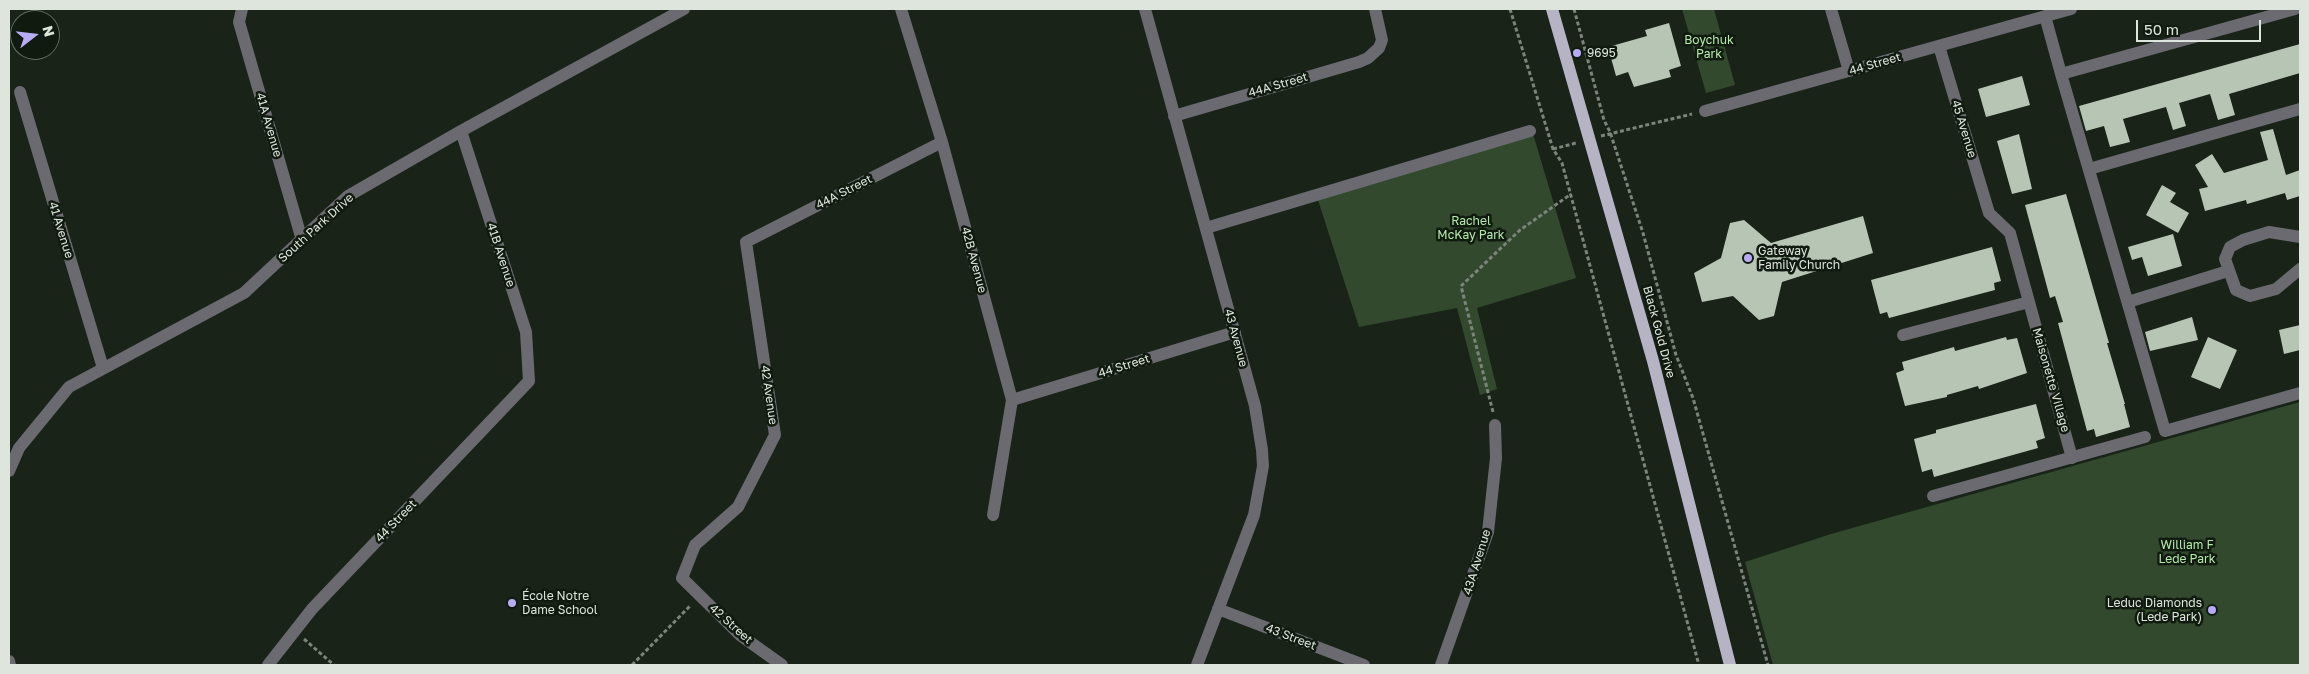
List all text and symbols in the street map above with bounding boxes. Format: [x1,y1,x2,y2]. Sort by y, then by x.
north arrow [10,10,60,60]
scale bar [2139,10,2264,42]
text: 50 m [2144,20,2179,38]
text: N [39,24,59,38]
park label: Boychuk Park [1684,33,1734,61]
place label: 9695 [1587,46,1616,60]
marker: 9695 [1571,47,1583,59]
street label: 44 Street [1847,50,1903,78]
street label: 44A Street [1247,70,1309,100]
street label: 41A Avenue [253,91,285,159]
street label: 45 Avenue [1948,98,1980,160]
street label: 44A Street [813,172,875,212]
street label: South Park Drive [275,191,357,265]
street label: 41 Avenue [46,200,76,260]
park label: Rachel McKay Park [1437,214,1505,242]
street label: 41B Avenue [484,221,518,289]
street label: 42B Avenue [958,225,990,295]
place label: Gateway Family Church [1758,244,1840,272]
marker: Gateway Family Church [1742,252,1754,264]
street label: Black Gold Drive [1640,285,1678,379]
street label: 43 Avenue [1221,307,1251,369]
street label: Maisonette Village [2029,326,2073,434]
street label: 44 Street [1096,351,1152,381]
street label: 42 Avenue [758,364,780,426]
street label: 44 Street [372,497,420,545]
street label: 43A Avenue [1460,528,1494,596]
park label: William F Lede Park [2159,538,2215,566]
place label: École Notre Dame School [522,589,598,617]
place label: Leduc Diamonds (Lede Park) [2107,596,2202,624]
marker: École Notre Dame School [506,597,518,609]
street label: 42 Street [707,601,755,647]
marker: Leduc Diamonds (Lede Park) [2206,604,2218,616]
street label: 43 Street [1264,621,1318,653]

